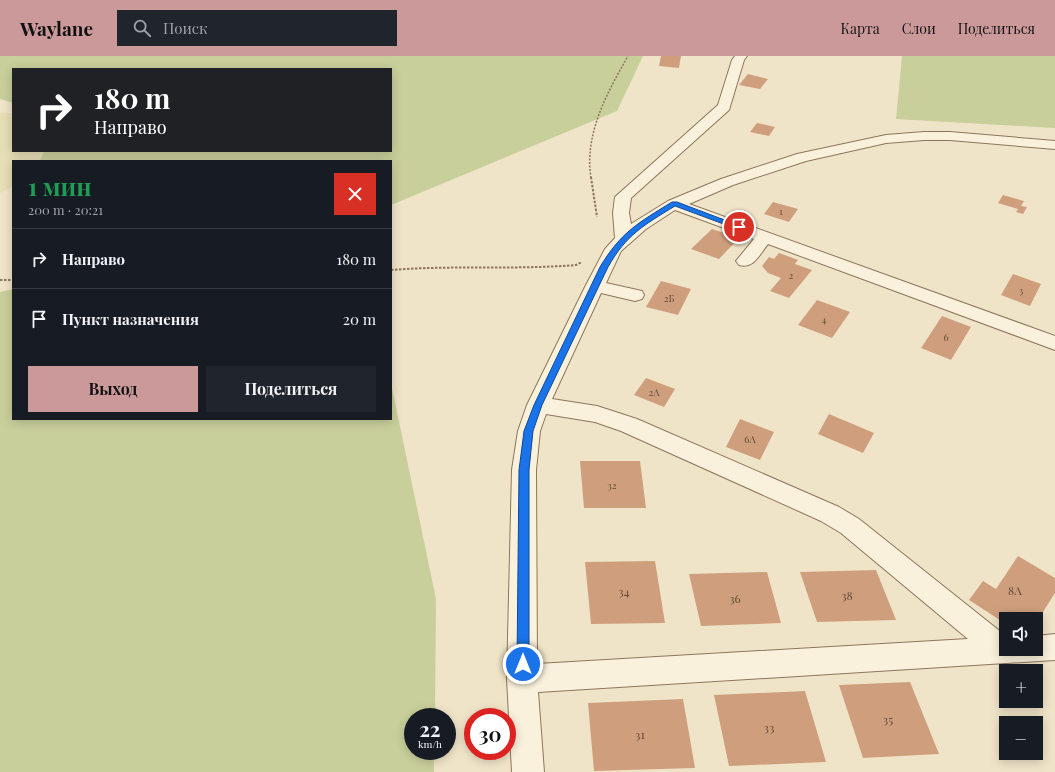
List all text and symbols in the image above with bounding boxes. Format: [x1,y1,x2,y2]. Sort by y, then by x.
search box [117,10,397,46]
text: Waylane [20,15,93,41]
icon: search [131,17,153,39]
text: Поиск [163,18,208,38]
text: Карта [840,19,880,38]
text: Слои [902,19,936,38]
text: Поделиться [958,19,1035,38]
text: 180 m [94,79,170,116]
icon: right [28,84,80,136]
text: Направо [94,115,167,139]
text: 1 мин [28,170,92,202]
button: close [334,173,376,215]
text: 200 m · 20:21 [28,201,103,218]
house number: 1 [779,205,783,217]
pin [722,210,756,244]
icon: arrive [728,216,750,238]
icon: right [28,248,50,270]
text: Направо [62,249,125,269]
text: 180 m [337,249,376,269]
house number: 2 [789,268,794,282]
house number: 3 [1019,283,1024,297]
house number: 2Б [664,291,674,305]
icon: arrive [28,308,50,330]
text: Пункт назначения [62,309,199,329]
text: 20 m [343,309,376,329]
house number: 4 [822,312,827,326]
house number: 6 [943,330,949,344]
button: Выход [28,366,198,412]
button: Поделиться [206,366,376,412]
house number: 2А [648,385,660,399]
house number: 6А [744,432,756,446]
house number: 32 [607,478,617,492]
house number: 8А [1008,582,1022,598]
house number: 34 [618,583,630,599]
house number: 38 [841,587,853,603]
house number: 36 [729,590,741,606]
map controls [999,612,1043,760]
button: sound [999,612,1043,656]
position arrow [502,643,544,685]
button: + [999,664,1043,708]
speed limit sign: 30 [464,708,516,760]
house number: 35 [883,711,893,727]
text: 22 [420,715,440,742]
button: − [999,716,1043,760]
house number: 33 [764,719,774,735]
house number: 31 [635,726,645,742]
text: km/h [418,737,442,751]

